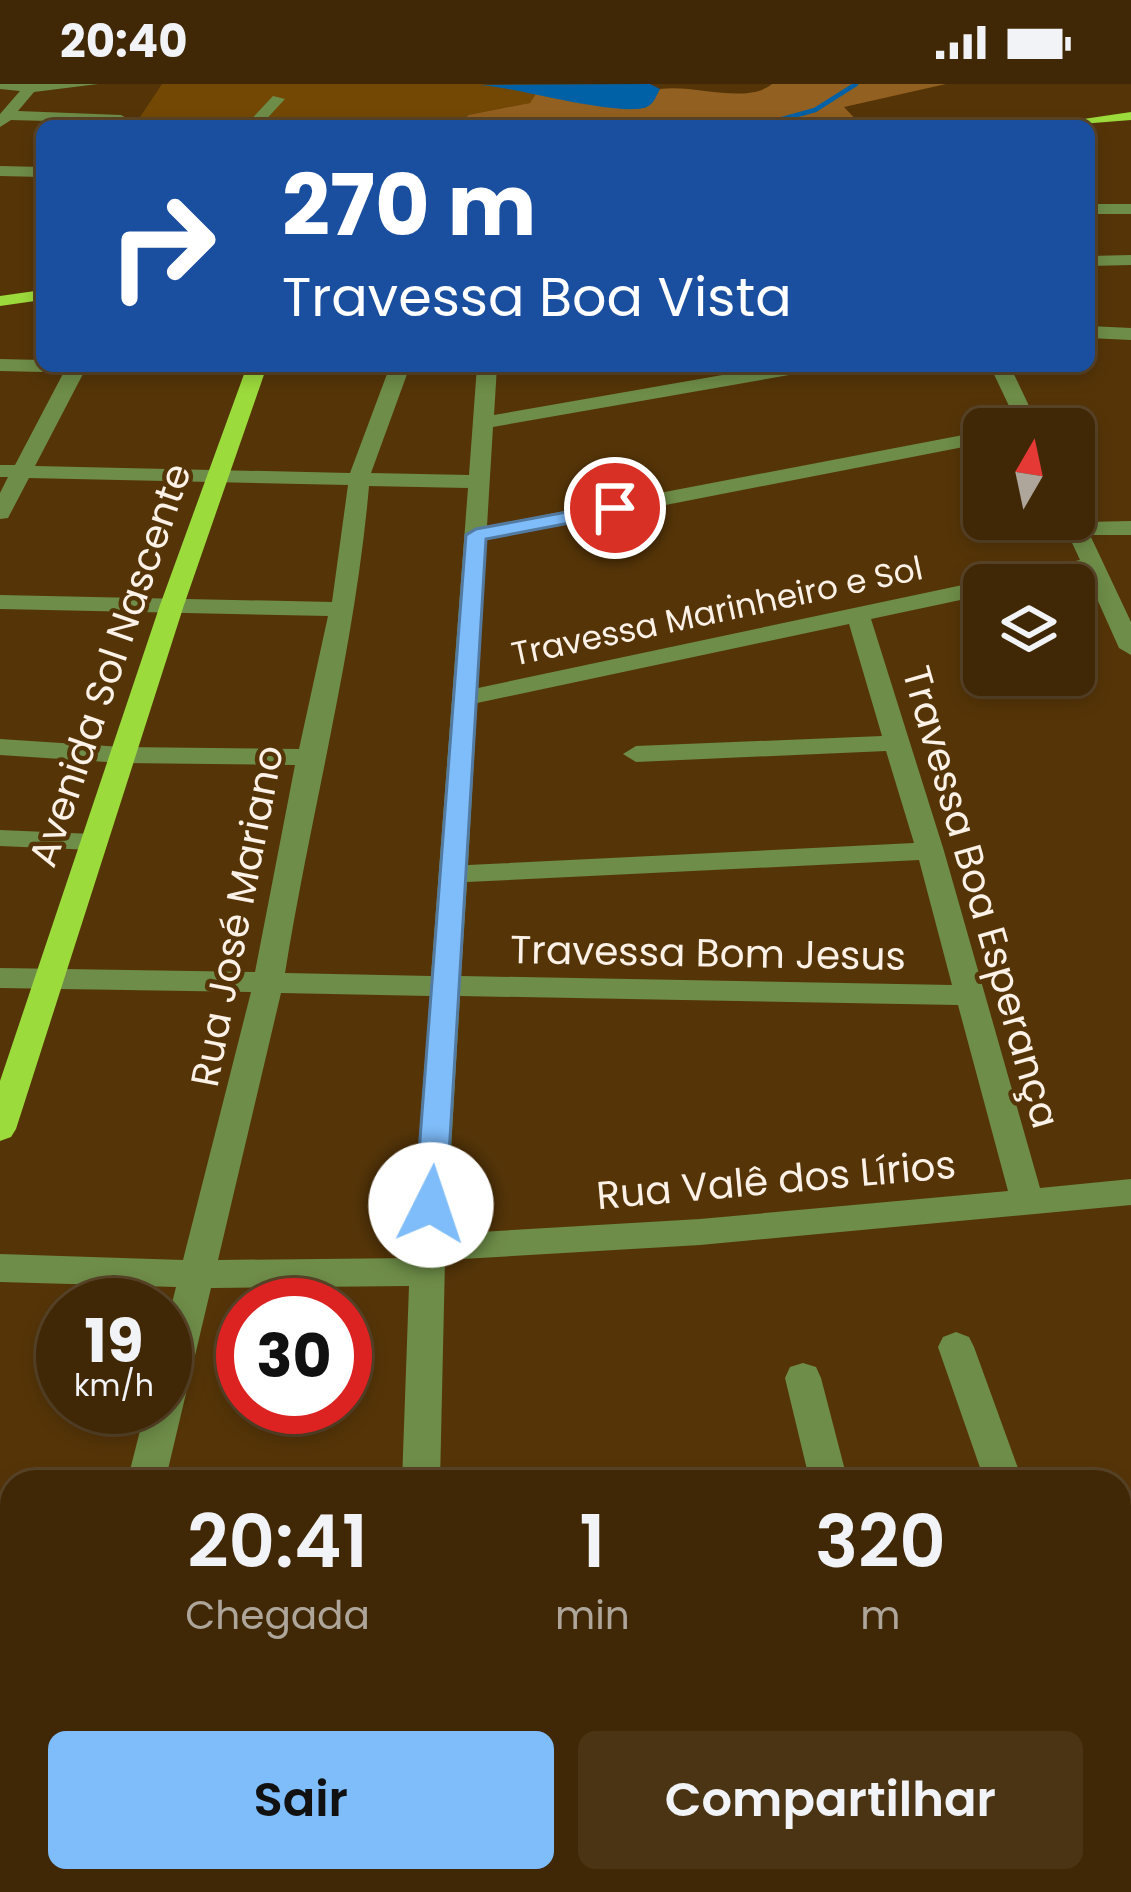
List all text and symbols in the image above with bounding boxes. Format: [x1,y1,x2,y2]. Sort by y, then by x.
text: 20:40 [60,10,188,73]
text: 270 m [282,147,536,264]
icon: right [84,168,240,324]
text: Travessa Boa Vista [282,259,792,335]
north arrow [963,408,1095,540]
map controls [963,408,1095,696]
street label: Avenida Sol Nascente [15,456,205,874]
pin [564,457,666,559]
icon: arrive [582,475,648,541]
street label: Travessa Marinheiro e Sol [507,544,927,678]
button: layers [963,564,1095,696]
street label: Travessa Boa Esperança [889,660,1073,1134]
street label: Rua José Mariano [177,741,297,1091]
street label: Travessa Bom Jesus [510,922,906,984]
street label: Rua Valê dos Lírios [594,1137,958,1223]
position arrow [368,1142,494,1268]
speed limit sign: 30 [216,1278,372,1434]
text: 19 [84,1299,144,1383]
text: km/h [74,1364,154,1407]
text: 20:41 [187,1491,368,1592]
text: 1 [579,1491,605,1592]
text: 320 [815,1491,946,1592]
text: Chegada [185,1588,370,1643]
text: min [555,1588,630,1643]
text: m [860,1588,900,1643]
button: Sair [48,1731,554,1869]
button: Compartilhar [578,1731,1083,1869]

